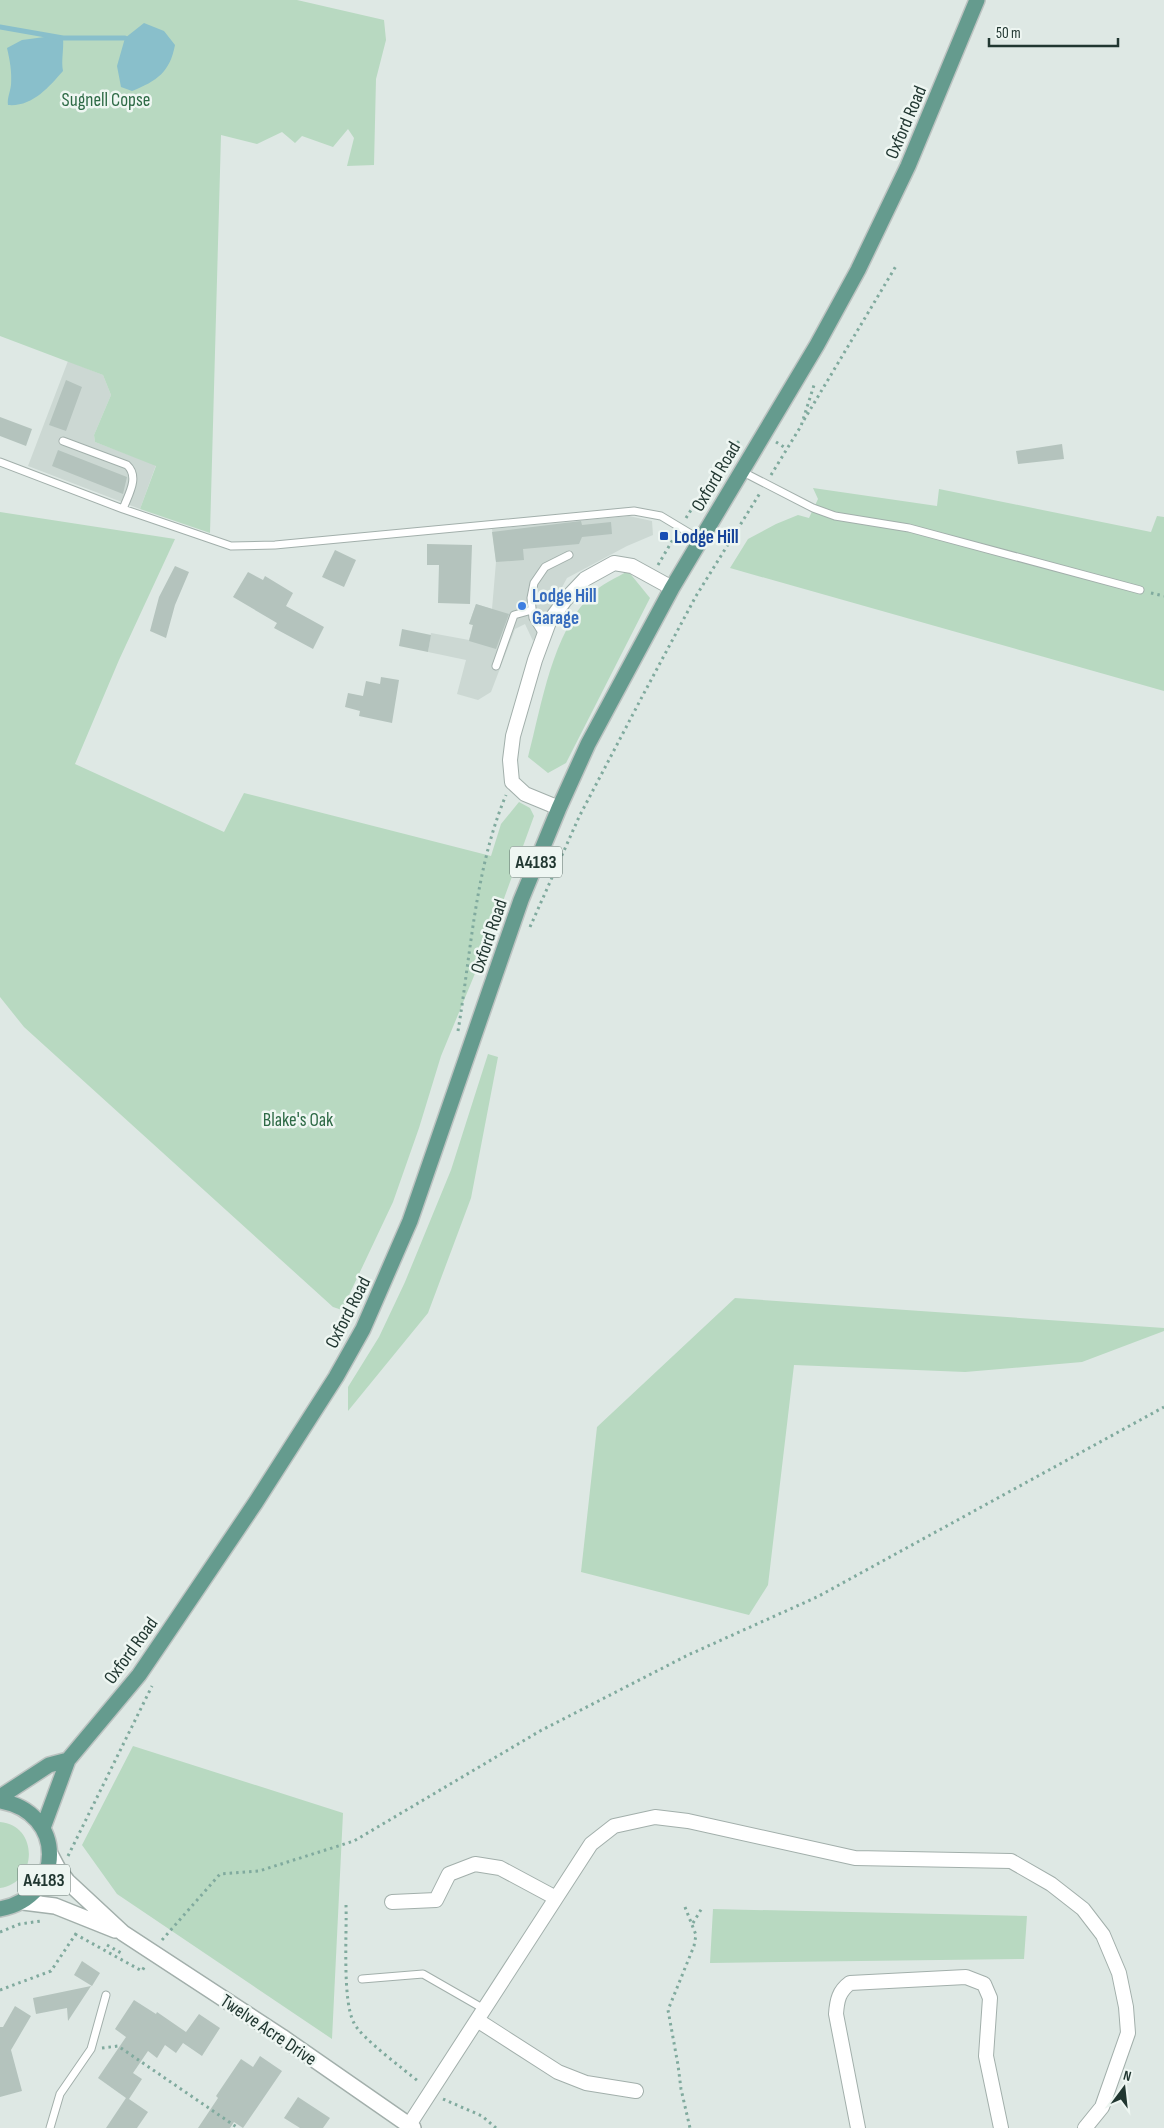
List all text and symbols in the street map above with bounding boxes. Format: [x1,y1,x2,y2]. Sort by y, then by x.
scale bar [989,15,1118,47]
text: 50 m [996,24,1021,43]
street label: Oxford Road [881,83,932,163]
park label: Sugnell Copse [62,89,150,112]
street label: Oxford Road [687,438,746,516]
place label: Lodge Hill [674,526,739,549]
marker: Lodge Hill [658,530,670,542]
place label: Lodge Hill Garage [532,585,597,630]
marker: Lodge Hill Garage [516,600,528,612]
road number: A4183 [510,846,562,878]
street label: Oxford Road [466,896,513,977]
park label: Blake's Oak [263,1109,334,1132]
street label: Oxford Road [321,1273,376,1352]
street label: Oxford Road [99,1613,163,1689]
road number: A4183 [18,1864,70,1896]
street label: Twelve Acre Drive [216,1990,321,2071]
north arrow [1099,2063,1149,2113]
text: N [1121,2067,1133,2085]

